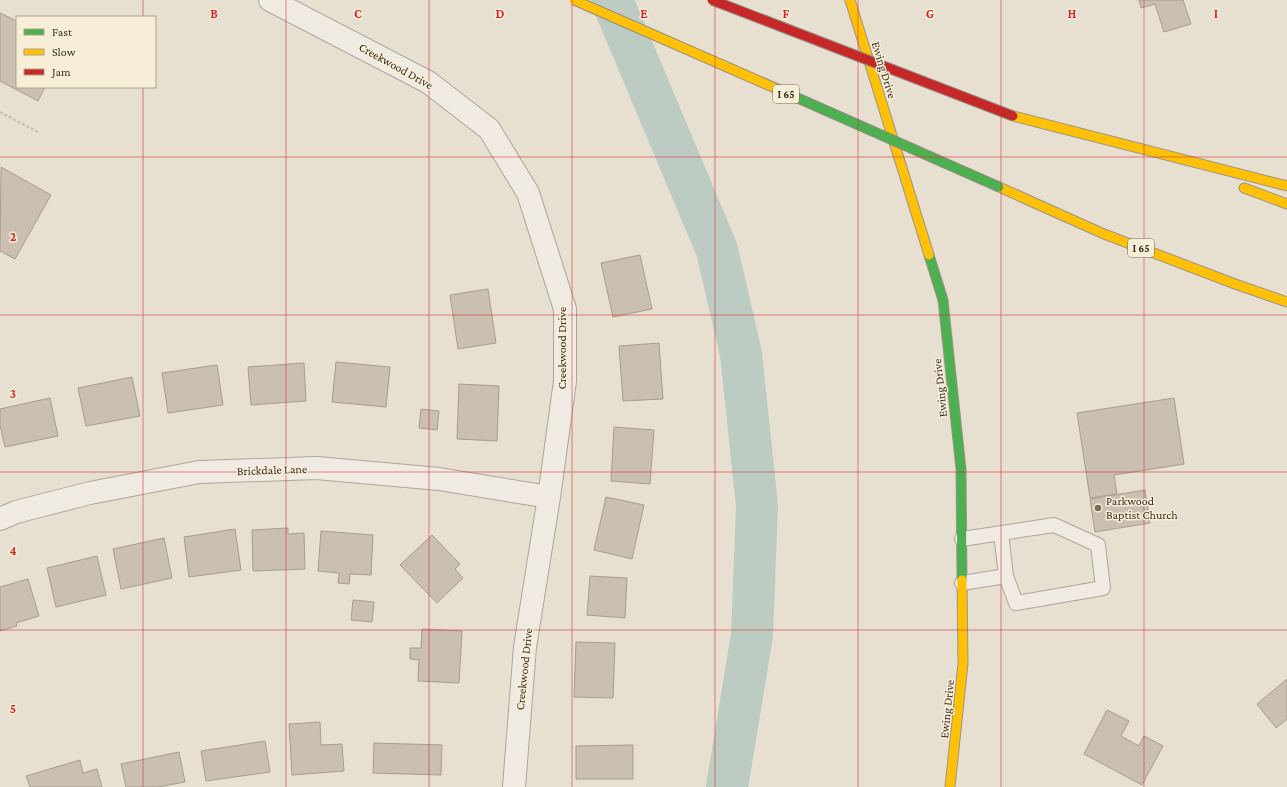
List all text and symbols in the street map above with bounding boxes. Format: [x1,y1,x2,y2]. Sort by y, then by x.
text: B [210,6,218,21]
text: C [354,6,362,21]
text: D [496,6,505,21]
text: E [640,6,648,21]
text: F [783,6,790,21]
text: G [926,6,934,21]
text: H [1068,6,1077,21]
text: I [1214,6,1218,21]
legend [16,16,156,88]
text: Fast [52,25,73,39]
street label: Creekwood Drive [357,40,435,92]
street label: Ewing Drive [869,40,899,100]
text: Slow [52,45,76,59]
text: Jam [51,65,71,79]
road number: I 65 [773,85,799,103]
text: 2 [10,229,17,244]
road number: I 65 [1128,239,1154,257]
street label: Creekwood Drive [555,307,569,389]
street label: Ewing Drive [930,358,950,418]
text: 3 [10,386,16,401]
street label: Brickdale Lane [237,462,307,478]
place label: Parkwood Baptist Church [1106,494,1178,522]
marker: Parkwood Baptist Church [1093,503,1103,513]
text: 4 [9,543,17,558]
street label: Creekwood Drive [513,627,535,711]
street label: Ewing Drive [937,679,957,739]
text: 5 [10,701,16,716]

